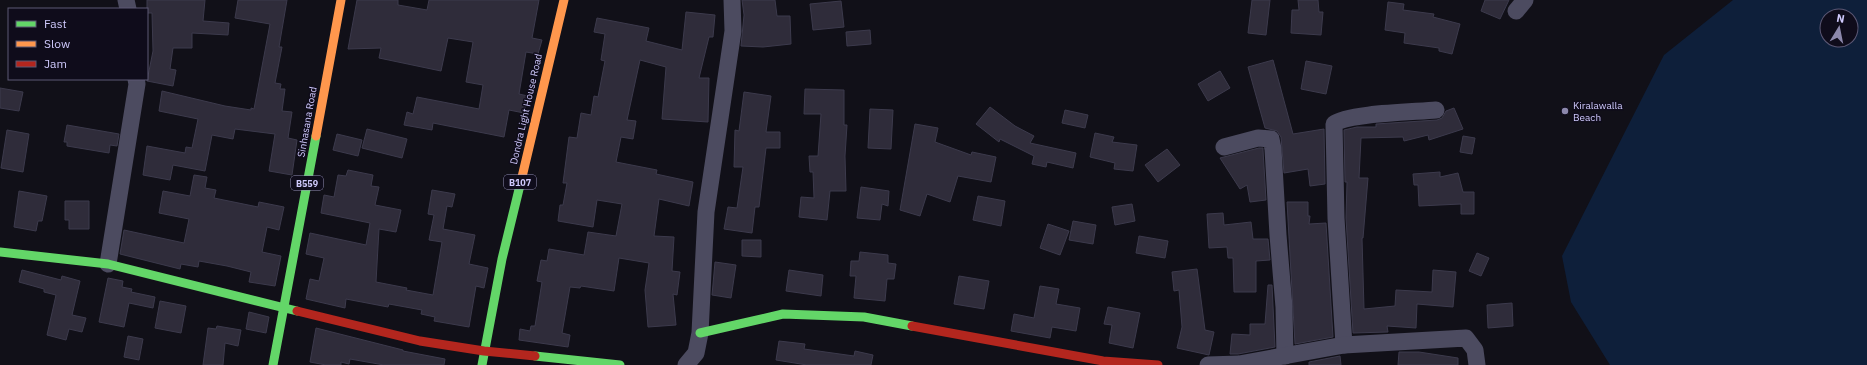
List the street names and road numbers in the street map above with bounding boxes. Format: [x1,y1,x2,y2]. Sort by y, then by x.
street label: Dondra Light House Road [507,52,545,166]
street label: Sinhasana Road [294,86,320,158]
road number: B107 [504,175,536,189]
road number: B559 [291,176,323,190]

